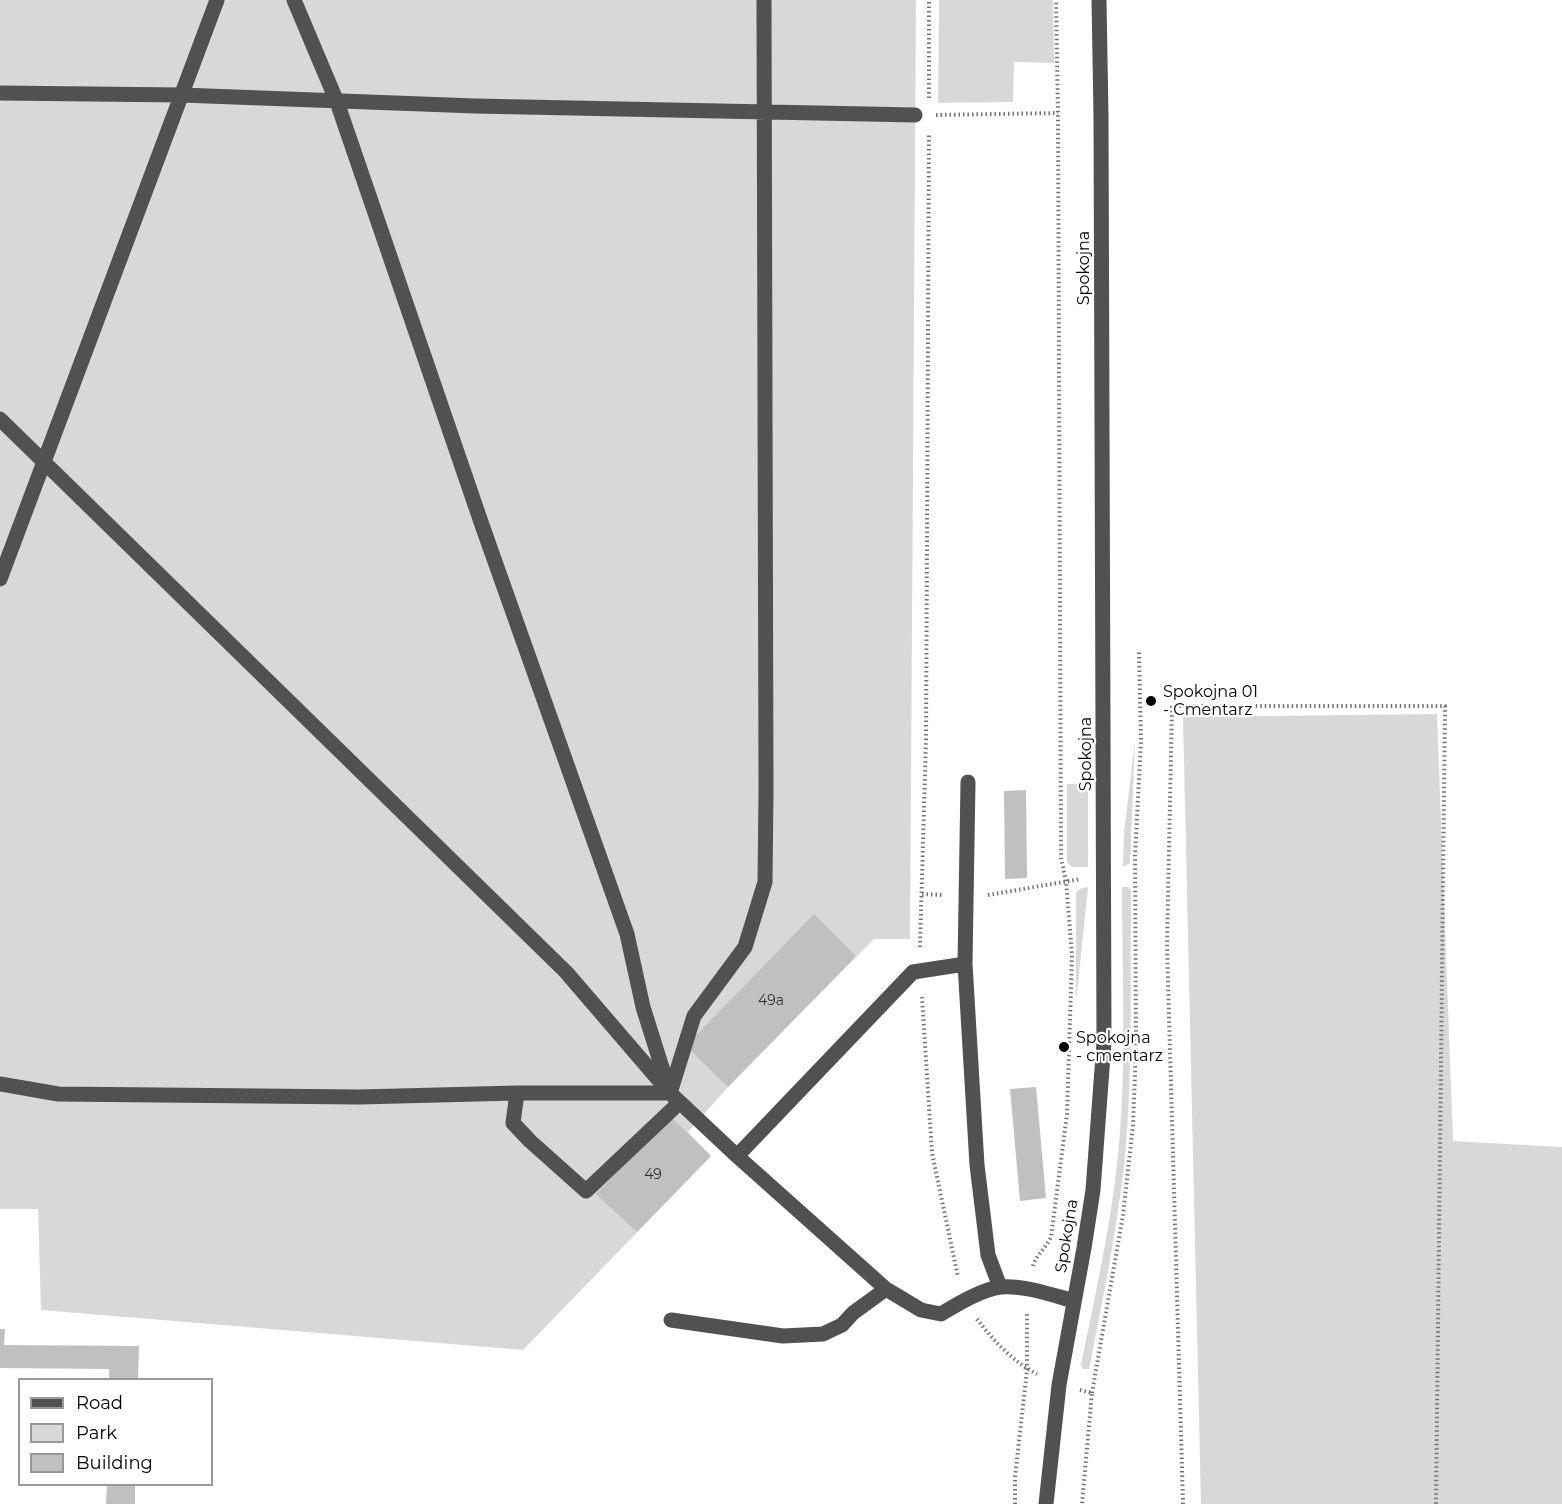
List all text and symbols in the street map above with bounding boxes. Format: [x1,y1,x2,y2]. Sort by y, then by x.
street label: Spokojna [1074,231,1094,305]
place label: Spokojna 01 - Cmentarz [1163,682,1258,720]
marker: Spokojna 01 - Cmentarz [1144,694,1158,708]
street label: Spokojna [1076,717,1096,791]
house number: 49a [758,993,784,1009]
place label: Spokojna - cmentarz [1076,1028,1163,1066]
marker: Spokojna - cmentarz [1057,1040,1071,1054]
house number: 49 [644,1167,662,1183]
street label: Spokojna [1052,1198,1082,1274]
legend [18,1378,213,1486]
text: Road [76,1392,123,1414]
text: Park [76,1422,117,1444]
text: Building [76,1452,153,1474]

